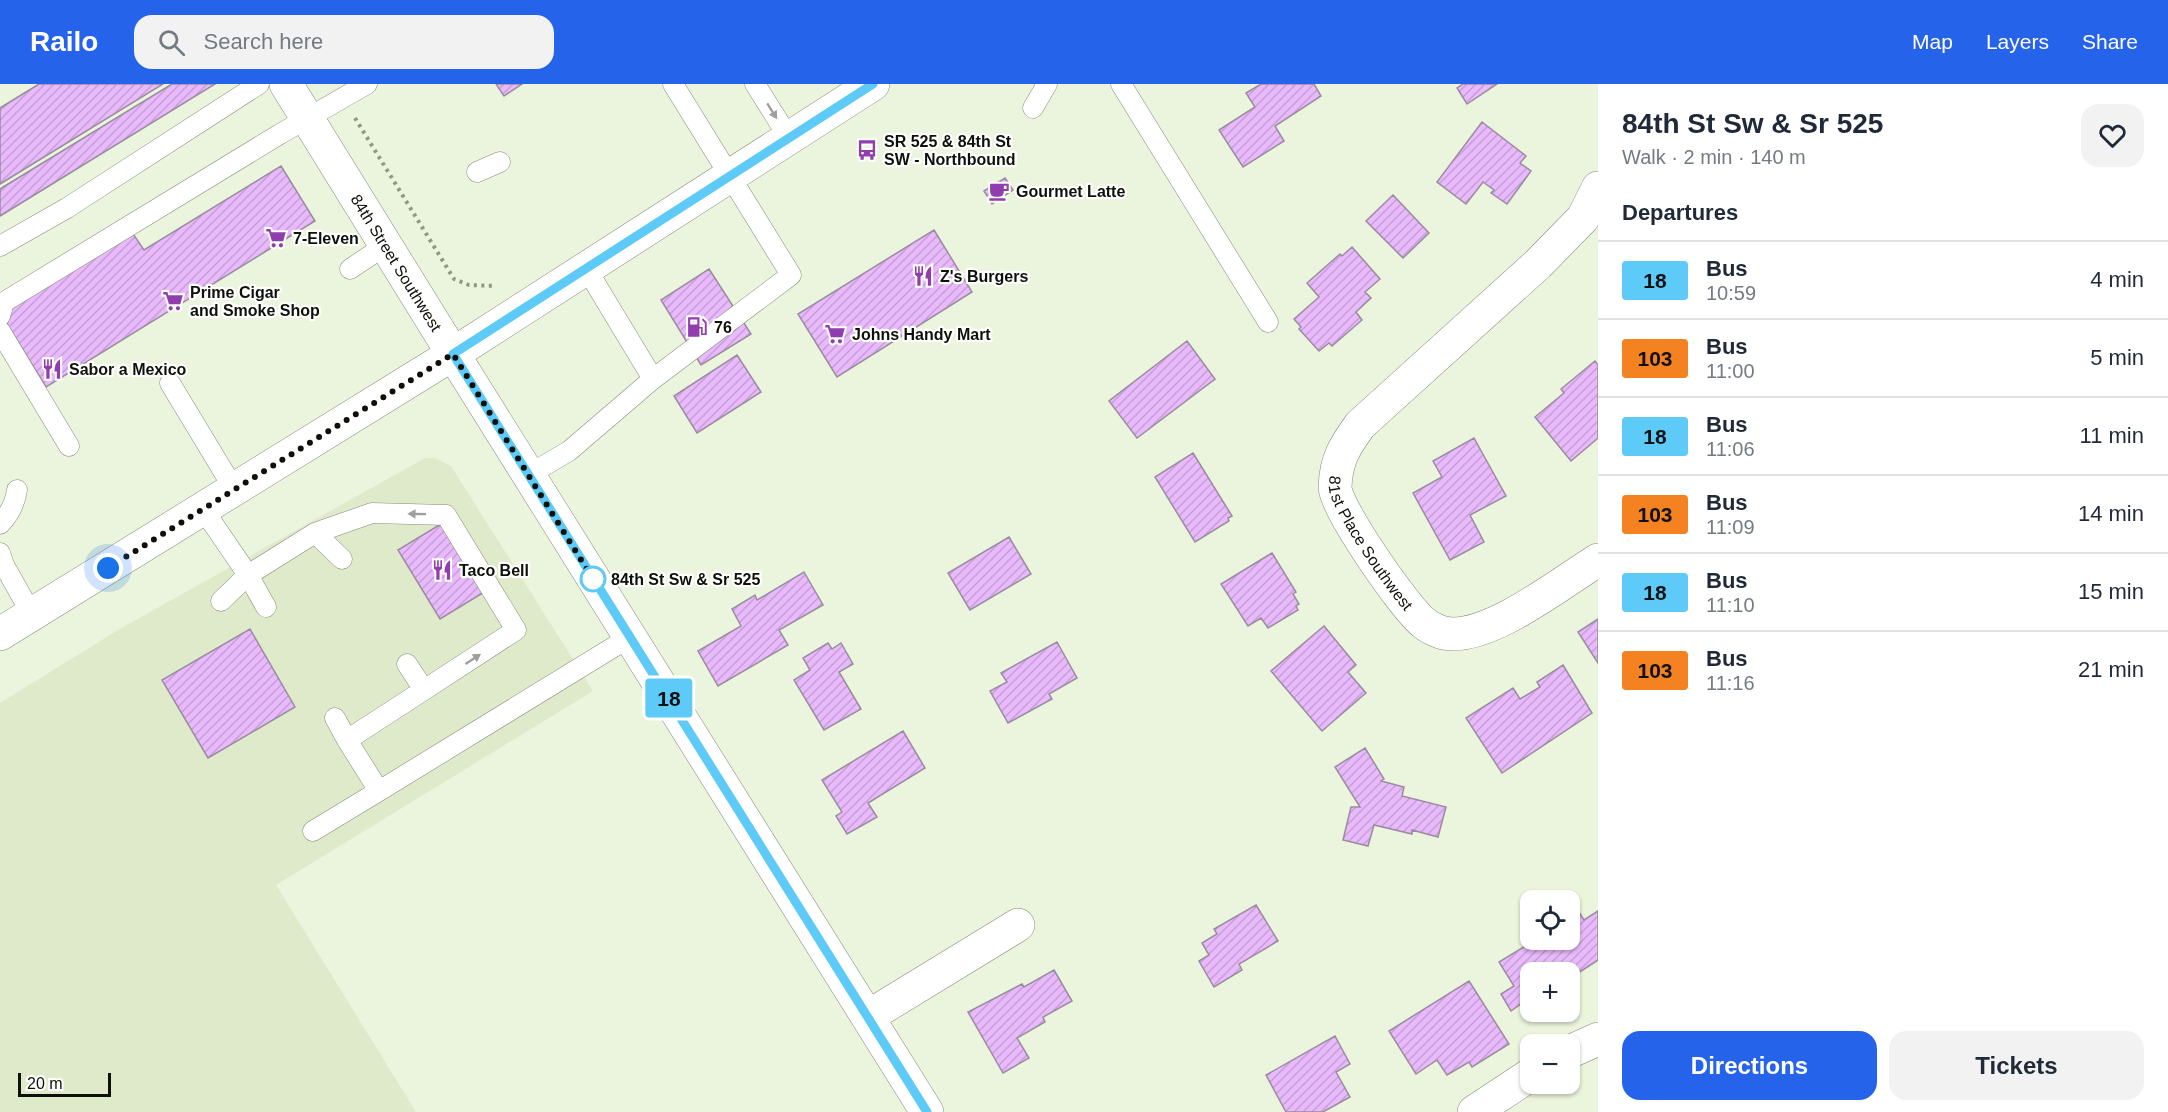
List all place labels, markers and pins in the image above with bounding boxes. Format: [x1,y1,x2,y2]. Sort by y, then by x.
place label: SR 525 & 84th St SW - Northbound [884,133,1016,168]
bus stop icon: SR 525 & 84th St SW - Northbound [855,138,879,162]
cafe icon: Gourmet Latte [987,179,1011,203]
place label: Gourmet Latte [1016,183,1125,200]
supermarket icon: 7-Eleven [264,226,288,250]
place label: 7-Eleven [293,230,359,247]
restaurant icon: Z's Burgers [911,264,935,288]
place label: Z's Burgers [940,268,1028,285]
place label: Prime Cigar and Smoke Shop [190,284,320,319]
supermarket icon: Prime Cigar and Smoke Shop [161,289,185,313]
fuel station icon: 76 [685,315,709,339]
place label: 76 [714,319,732,336]
supermarket icon: Johns Handy Mart [823,322,847,346]
place label: Johns Handy Mart [852,326,991,343]
restaurant icon: Sabor a Mexico [40,357,64,381]
place label: Sabor a Mexico [69,361,187,378]
restaurant icon: Taco Bell [430,558,454,582]
place label: Taco Bell [459,562,529,579]
marker: 84th St Sw & Sr 525 [580,566,606,592]
place label: 84th St Sw & Sr 525 [611,571,760,588]

